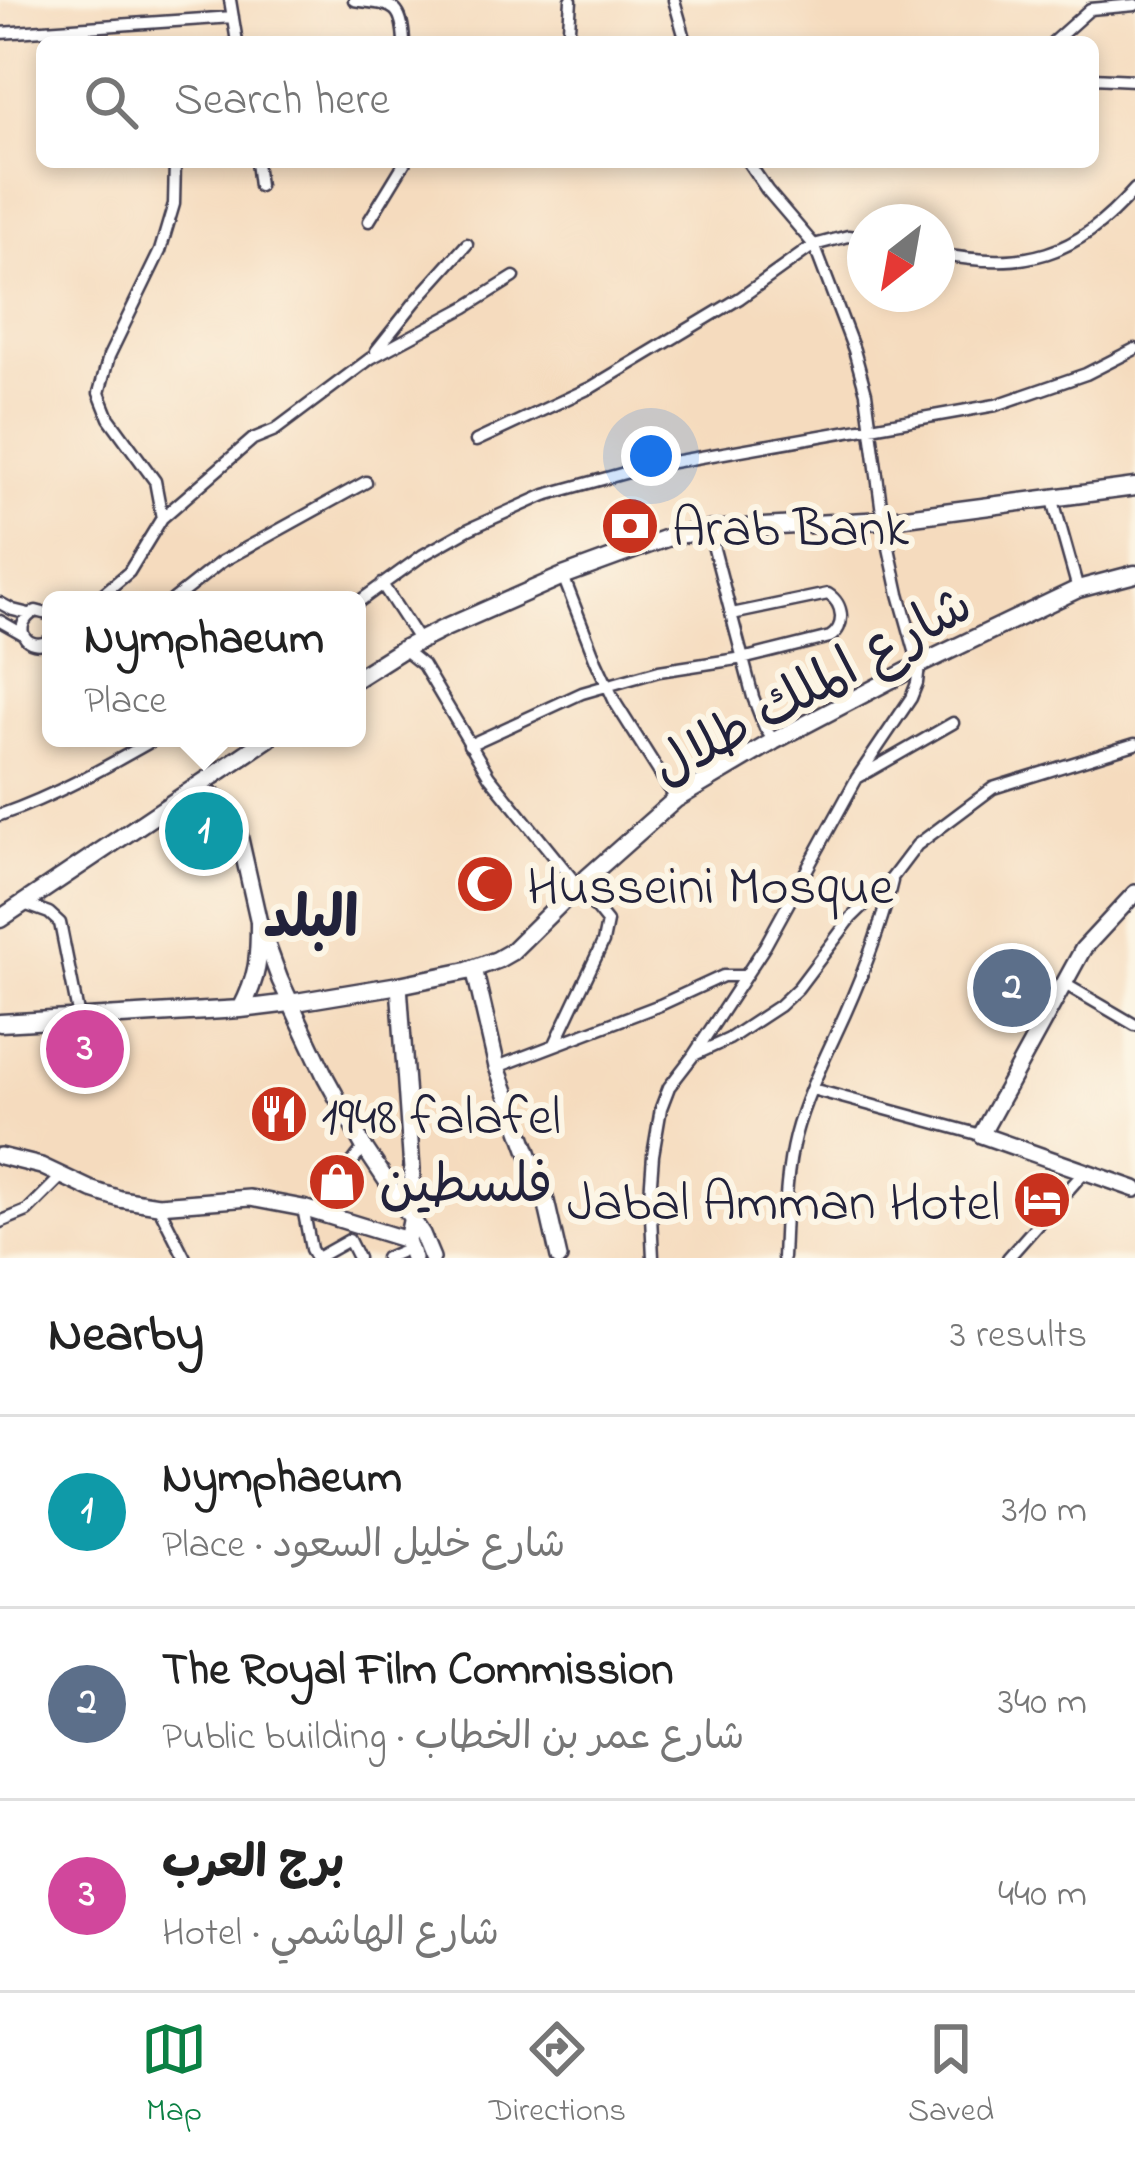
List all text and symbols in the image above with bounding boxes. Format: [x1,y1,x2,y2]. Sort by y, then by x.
search box [36,36,1099,168]
icon: search [78,69,144,135]
text: Search here [174,69,390,135]
north arrow [847,204,955,312]
your location [621,426,681,486]
place label: Arab Bank [672,493,909,571]
bank icon: Arab Bank [599,495,661,557]
street label: شارع الملك طلال [640,569,988,810]
popup [42,591,366,747]
text: Nymphaeum [84,608,324,674]
text: Place [84,674,167,731]
pin: 1 [165,786,243,876]
place label: Husseini Mosque [527,851,894,929]
mosque icon: Husseini Mosque [454,853,516,915]
district label: البلد [263,881,359,964]
pin: 2 [973,943,1051,1033]
pin: 3 [46,1004,124,1094]
place label: 1948 falafel [321,1081,561,1159]
restaurant icon: 1948 falafel [248,1083,310,1145]
place label: فلسطين [379,1149,553,1227]
shop icon: فلسطين [306,1151,368,1213]
place label: Jabal Amman Hotel [567,1167,1000,1245]
hotel icon: Jabal Amman Hotel [1011,1169,1073,1231]
text: Nearby [48,1299,204,1374]
text: 3 results [950,1308,1087,1365]
text: Nymphaeum [162,1447,402,1513]
text: 1 [81,1483,93,1540]
text: 310 m [1002,1483,1087,1540]
text: Place · شارع خليل السعود [162,1518,566,1575]
text: The Royal Film Commission [162,1639,674,1705]
text: 2 [77,1675,97,1732]
text: 340 m [998,1675,1087,1732]
text: Public building · شارع عمر بن الخطاب [162,1710,744,1767]
text: برج العرب [162,1832,344,1898]
text: 3 [79,1867,95,1924]
text: 440 m [998,1867,1087,1924]
text: Hotel · شارع الهاشمي [162,1906,499,1963]
tab: Map [141,2016,207,2136]
tab: Directions [489,2016,626,2136]
tab: Saved [908,2016,994,2136]

